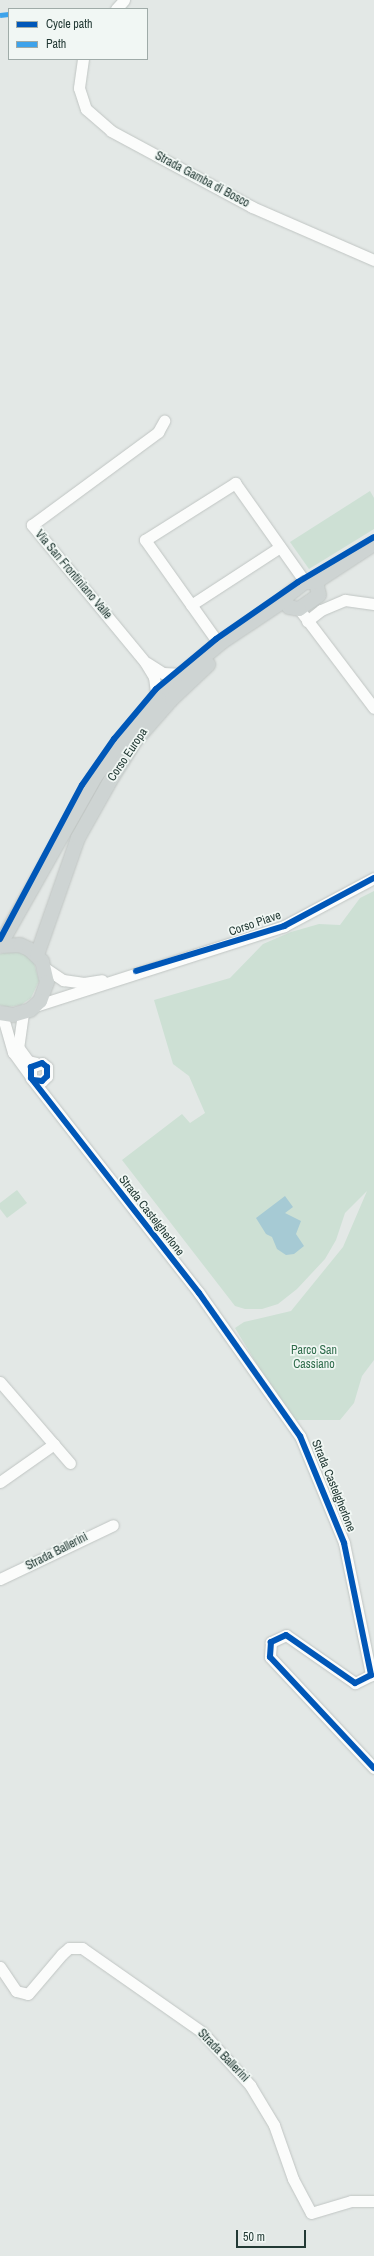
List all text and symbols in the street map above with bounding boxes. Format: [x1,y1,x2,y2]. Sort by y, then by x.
legend [8,8,148,60]
text: Cycle path [46,16,93,32]
text: Path [46,36,66,52]
street label: Strada Gamba di Bosco [152,149,252,211]
street label: Via San Frontiniano Valle [32,528,114,622]
street label: Corso Europa [105,726,151,784]
street label: Corso Piave [227,908,283,940]
street label: Strada Castelgherlone [115,1173,187,1259]
park label: Parco San Cassiano [291,1344,337,1372]
street label: Strada Castelgherlone [308,1438,358,1534]
street label: Strada Ballerini [24,1530,90,1574]
street label: Strada Ballerini [194,2027,252,2085]
scale bar [238,2222,308,2248]
text: 50 m [243,2229,265,2245]

